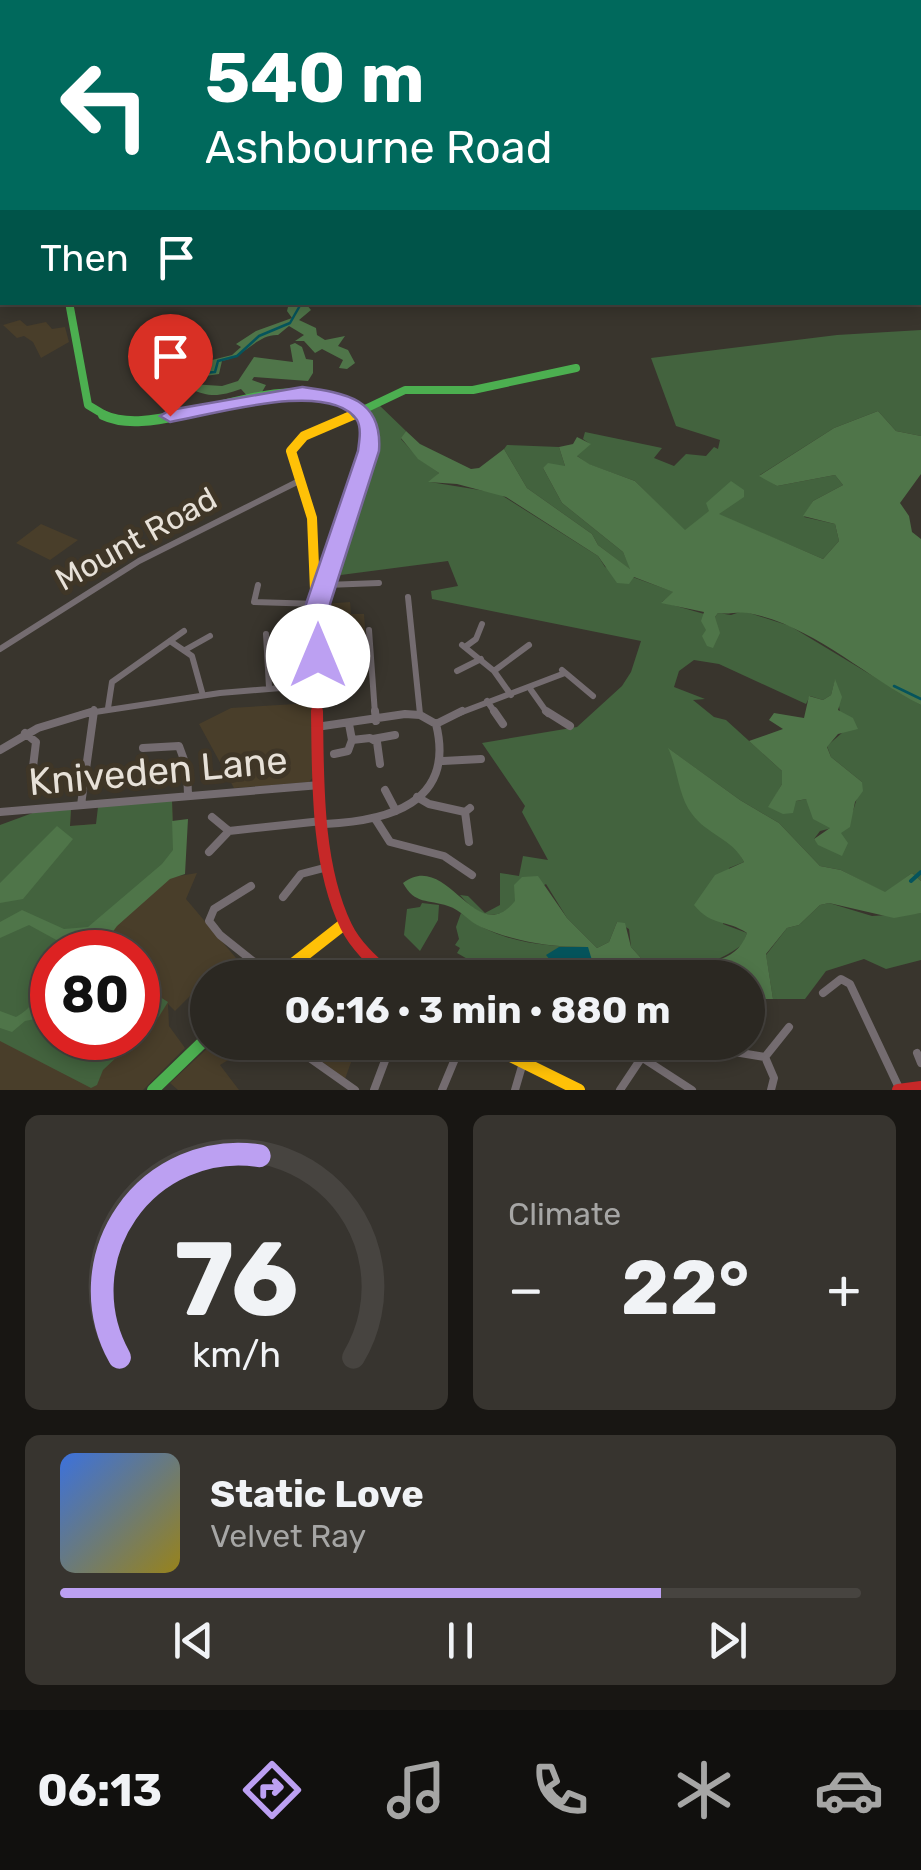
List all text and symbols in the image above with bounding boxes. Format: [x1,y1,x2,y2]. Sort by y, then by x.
text: 540 m [205,37,425,120]
icon: left [40,40,170,170]
text: Ashbourne Road [205,121,552,174]
icon: arrive [149,230,204,285]
text: Then [40,235,129,281]
pin [128,314,213,417]
icon: arrive [143,329,198,384]
street label: Mount Road [49,479,223,599]
position arrow [266,604,370,708]
street label: Kniveden Lane [27,737,289,805]
speed limit sign: 80 [30,930,160,1060]
text: 06:16 · 3 min · 880 m [284,987,671,1033]
text: Climate [508,1195,621,1233]
text: 76 [174,1218,299,1341]
text: 22° [621,1244,749,1333]
text: − [508,1257,544,1322]
text: + [827,1257,861,1322]
text: km/h [192,1334,281,1376]
text: Static Love [210,1471,424,1517]
text: Velvet Ray [210,1517,366,1555]
icon: previous [166,1613,221,1668]
icon: pause [433,1613,488,1668]
icon: next [700,1613,755,1668]
icon: directions [237,1755,307,1825]
icon: music [381,1755,451,1825]
icon: phone [525,1755,595,1825]
icon: climate [669,1755,739,1825]
icon: car [814,1755,884,1825]
text: 06:13 [37,1764,162,1817]

